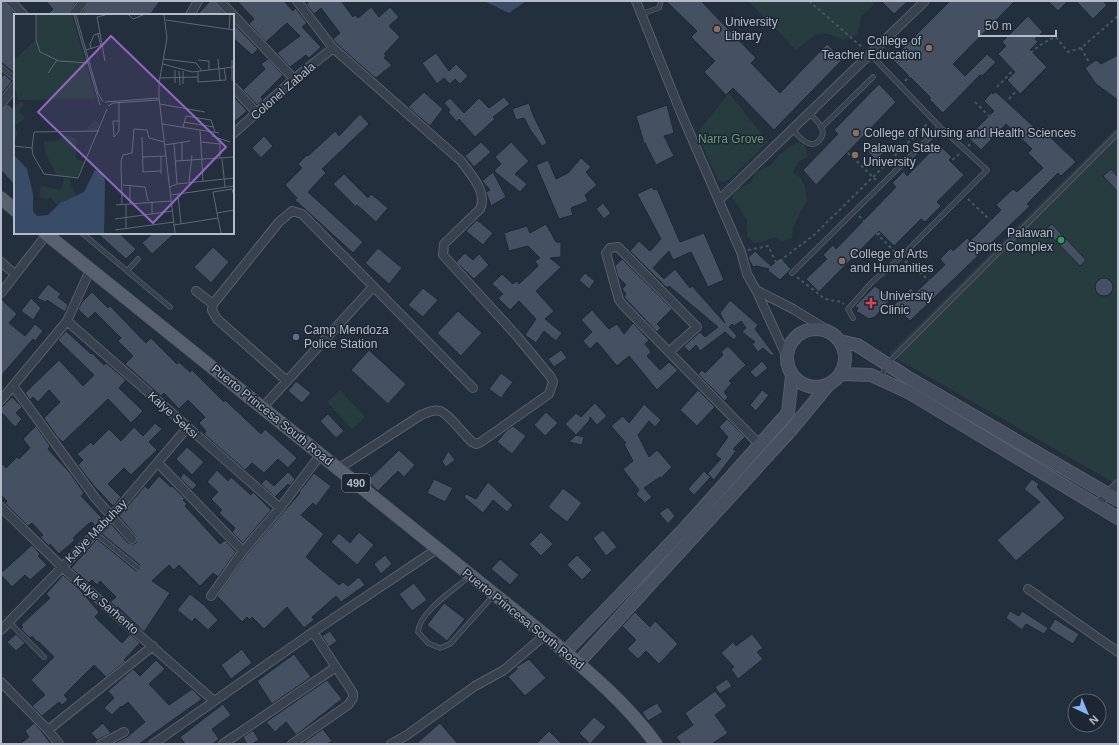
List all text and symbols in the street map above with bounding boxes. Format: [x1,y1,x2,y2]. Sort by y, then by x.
scale bar [979,12,1056,38]
inset map [14,14,234,234]
place label: University Library [725,15,778,43]
text: 50 m [985,19,1012,33]
marker: University Library [712,24,722,34]
place label: College of Teacher Education [822,34,922,62]
marker: College of Teacher Education [924,43,934,53]
street label: Colonel Zabala [248,59,318,123]
place label: College of Nursing and Health Sciences [864,126,1076,140]
marker: College of Nursing and Health Sciences [851,128,861,138]
park label: Narra Grove [698,132,764,146]
place label: Palawan State University [863,141,941,169]
marker: Palawan State University [850,150,860,160]
place label: Palawan Sports Complex [968,226,1053,254]
marker: Palawan Sports Complex [1056,235,1066,245]
place label: College of Arts and Humanities [850,247,933,275]
marker: College of Arts and Humanities [837,256,847,266]
place label: University Clinic [880,289,933,317]
marker: University Clinic [865,297,877,309]
place label: Camp Mendoza Police Station [304,323,389,351]
marker: Camp Mendoza Police Station [291,332,301,342]
street label: Puerto Princesa South Road [208,362,336,468]
street label: Kalye Seksi [145,389,201,441]
road number: 490 [342,474,370,492]
street label: Kalye Mabuhay [62,496,130,566]
street label: Puerto Princesa South Road [459,566,587,672]
street label: Kalye Sarhento [70,573,142,637]
north arrow [1067,693,1107,733]
text: N [1087,713,1101,727]

